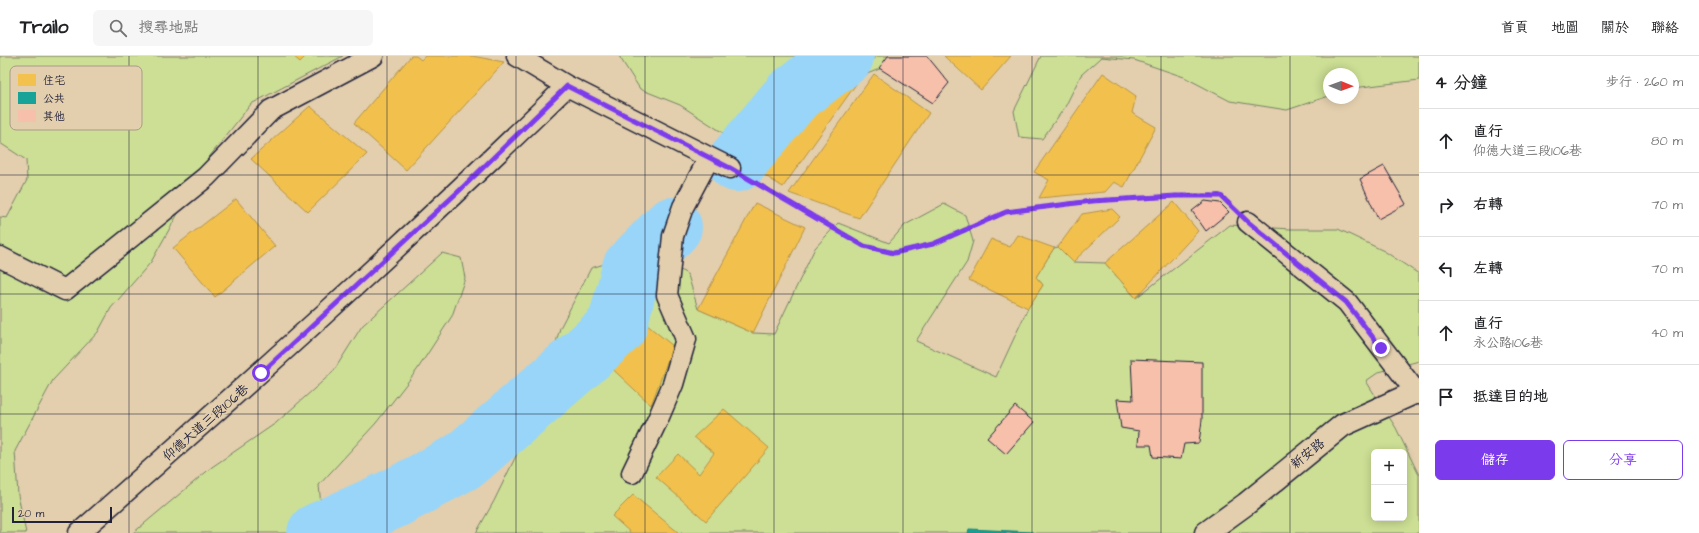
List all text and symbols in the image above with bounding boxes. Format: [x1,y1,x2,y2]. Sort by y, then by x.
search box [93,10,373,46]
text: Trailo [20,14,69,41]
icon: search [107,17,129,39]
text: 搜尋地點 [139,17,199,38]
text: 首頁 [1501,18,1529,38]
text: 地圖 [1551,18,1579,38]
text: 關於 [1601,18,1629,38]
text: 聯絡 [1651,18,1679,38]
legend [10,66,142,130]
north arrow [1323,68,1359,104]
text: 4 分鐘 [1435,71,1487,95]
text: 住宅 [43,73,65,88]
text: 步行 · 260 m [1606,73,1683,91]
text: 公共 [43,91,65,106]
text: 其他 [43,109,65,124]
text: 直行 [1473,121,1503,142]
icon: ahead [1435,130,1457,152]
text: 80 m [1651,132,1683,150]
text: 仰德大道三段106巷 [1473,142,1582,160]
icon: right [1435,194,1457,216]
text: 右轉 [1473,194,1503,215]
text: 70 m [1651,196,1683,214]
icon: left [1435,258,1457,280]
text: 左轉 [1473,258,1503,279]
text: 70 m [1651,260,1683,278]
text: 直行 [1473,313,1503,334]
icon: ahead [1435,322,1457,344]
text: 40 m [1651,324,1683,342]
text: 永公路106巷 [1473,334,1543,352]
route end [1372,339,1390,357]
route start [252,364,270,382]
street label: 仰德大道三段106巷 [159,380,253,465]
icon: arrive [1435,386,1457,408]
text: 抵達目的地 [1473,386,1548,407]
street label: 新安路 [1287,435,1328,473]
button: 儲存 [1435,440,1555,480]
button: 分享 [1563,440,1683,480]
map controls [1371,449,1407,521]
button: + [1371,449,1407,485]
button: − [1371,485,1407,521]
scale bar [12,505,112,524]
text: 20 m [18,506,44,521]

